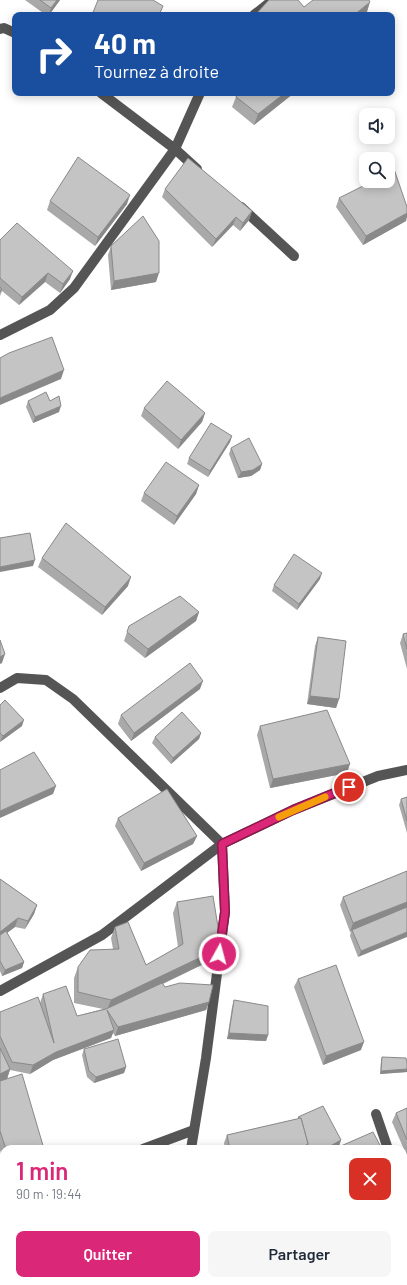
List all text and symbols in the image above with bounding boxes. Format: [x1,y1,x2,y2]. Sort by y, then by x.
text: 40 m [94,26,156,60]
icon: right [28,28,80,80]
text: Tournez à droite [94,60,219,82]
map controls [359,108,395,188]
button: sound [359,108,395,144]
button: search [359,152,395,188]
pin [332,770,366,804]
icon: arrive [338,776,360,798]
position arrow [198,933,240,975]
text: 1 min [16,1156,68,1185]
button: close [349,1158,391,1200]
text: 90 m · 19:44 [16,1186,81,1202]
button: Quitter [16,1231,200,1277]
button: Partager [208,1231,391,1277]

